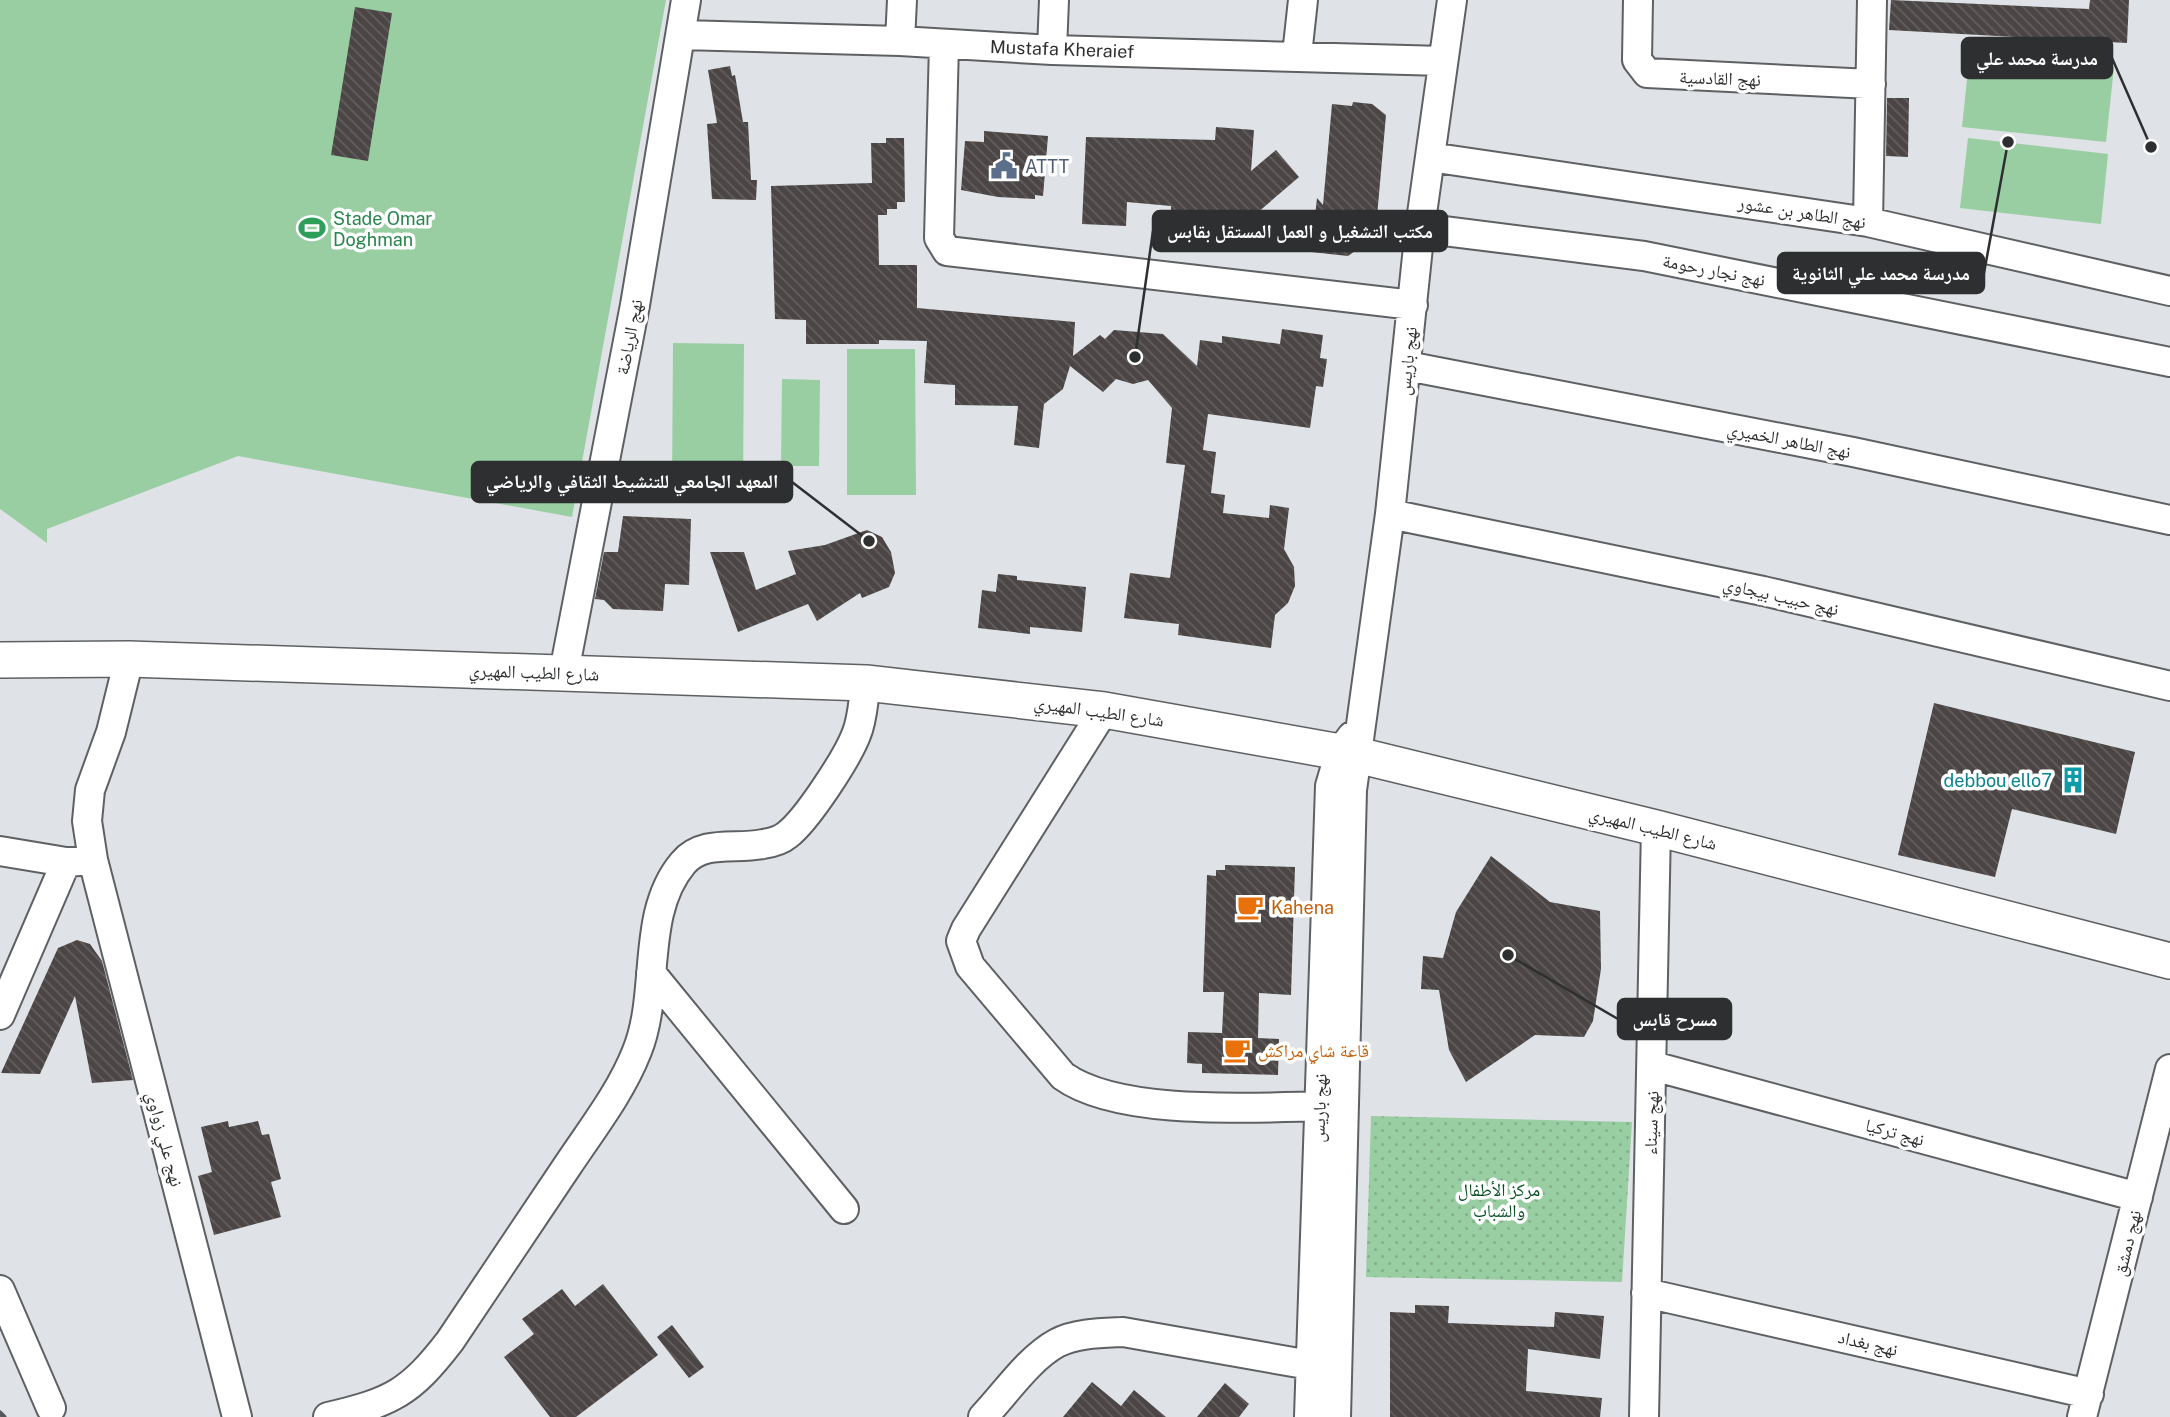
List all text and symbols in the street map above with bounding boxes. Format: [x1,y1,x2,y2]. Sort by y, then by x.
street label: Mustafa Kheraief [989,36,1135,62]
callout: مدرسة محمد علي [1962,38,2112,78]
text: مدرسة محمد علي [1976,47,2098,74]
street label: نهج القادسية [1679,66,1761,92]
public building icon: ATTT [989,151,1019,181]
place label: ATTT [1025,156,1070,177]
street label: نهج الطاهر بن عشور [1735,191,1867,234]
place label: Stade Omar Doghman [333,208,432,250]
callout: مكتب التشغيل و العمل المستقل بقابس [1153,211,1447,251]
sports icon: Stade Omar Doghman [297,213,327,243]
text: مكتب التشغيل و العمل المستقل بقابس [1167,220,1433,243]
street label: نهج نجار رحومة [1660,250,1767,292]
callout: مدرسة محمد علي الثانوية [1778,253,1984,293]
text: مدرسة محمد علي الثانوية [1792,262,1970,289]
street label: نهج الرياضة [611,297,649,377]
street label: نهج باريس [1393,325,1423,397]
street label: نهج الطاهر الخميري [1725,418,1853,467]
callout: المعهد الجامعي للتنشيط الثقافي والرياضي [472,462,792,502]
text: المعهد الجامعي للتنشيط الثقافي والرياضي [486,470,778,497]
street label: نهج حبيب بيجاوي [1720,573,1841,624]
street label: شارع الطيب المهيري [468,659,600,689]
street label: شارع الطيب المهيري [1032,691,1165,735]
building icon: debbou ello7 [2058,765,2088,795]
place label: debbou ello7 [1943,770,2052,791]
street label: شارع الطيب المهيري [1586,802,1719,858]
cafe icon: Kahena [1235,892,1265,922]
place label: Kahena [1271,897,1334,918]
callout: مسرح قابس [1618,999,1731,1039]
text: مسرح قابس [1632,1008,1718,1031]
cafe icon: قاعة شاي مراكش [1222,1035,1252,1065]
place label: قاعة شاي مراكش [1258,1040,1369,1065]
street label: نهج باريس [1307,1073,1333,1143]
street label: نهج علي زواوي [138,1089,188,1190]
street label: نهج سيناء [1639,1091,1665,1156]
street label: نهج تركيا [1863,1114,1927,1152]
park label: مركز الأطفال والشباب [1458,1179,1540,1221]
street label: نهج دمشق [2109,1208,2147,1279]
street label: نهج بغداد [1836,1326,1900,1362]

